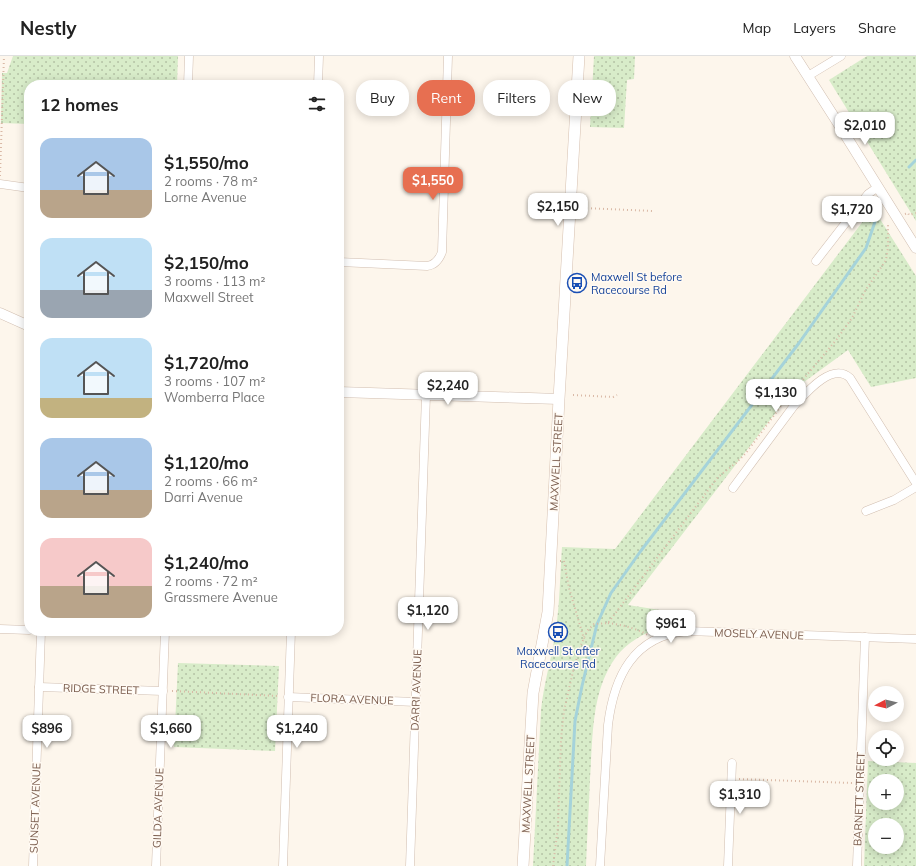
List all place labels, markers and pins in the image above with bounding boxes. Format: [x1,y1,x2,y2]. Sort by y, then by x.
pin: $2,010 [832,112,898,146]
pin: $1,550 [400,167,466,201]
pin: $2,150 [525,193,591,227]
pin: $1,720 [819,196,885,230]
place label: Maxwell St before Racecourse Rd [591,270,682,297]
bus stop icon: Maxwell St before Racecourse Rd [566,272,588,294]
pin: $2,240 [415,372,481,406]
pin: $1,130 [743,379,809,413]
pin: $1,120 [395,597,461,631]
pin: $961 [647,610,695,644]
bus stop icon: Maxwell St after Racecourse Rd [547,621,569,643]
place label: Maxwell St after Racecourse Rd [517,644,599,671]
pin: $896 [23,715,71,749]
pin: $1,660 [138,715,204,749]
pin: $1,240 [264,715,330,749]
pin: $1,310 [707,781,773,815]

